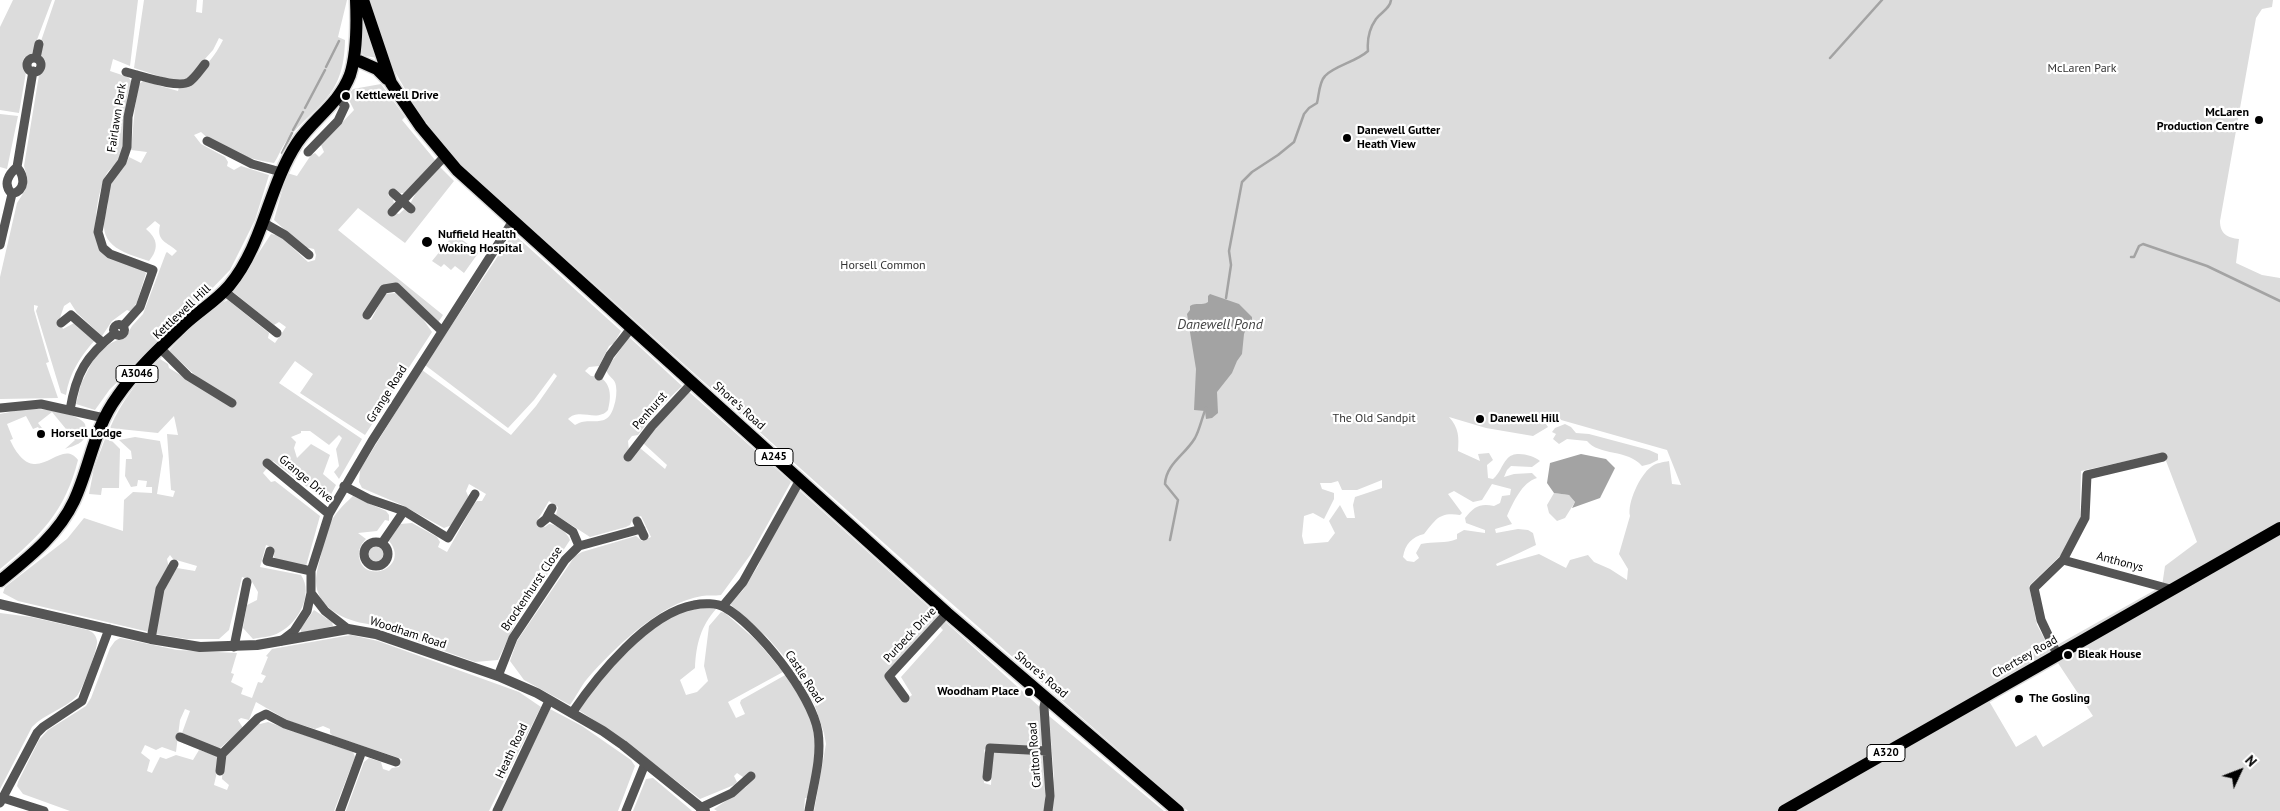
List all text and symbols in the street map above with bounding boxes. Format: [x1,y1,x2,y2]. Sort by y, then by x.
park label: McLaren Park [2048,62,2116,76]
street label: Fairlawn Park [104,83,130,153]
place label: Kettlewell Drive [356,89,438,103]
marker: Kettlewell Drive [340,90,352,102]
place label: McLaren Production Centre [2157,106,2249,134]
marker: McLaren Production Centre [2253,114,2265,126]
place label: Danewell Gutter Heath View [1357,124,1440,152]
marker: Danewell Gutter Heath View [1341,132,1353,144]
place label: Nuffield Health Woking Hospital [438,228,522,256]
marker: Nuffield Health Woking Hospital [420,235,434,249]
park label: Horsell Common [840,259,926,273]
street label: Kettlewell Hill [150,282,214,342]
water label: Danewell Pond [1177,317,1263,333]
street label: Grange Road [364,363,410,425]
road number: A3046 [116,366,158,382]
street label: Shore's Road [710,379,768,433]
street label: Penhurst [630,389,670,433]
park label: The Old Sandpit [1332,412,1416,426]
place label: Danewell Hill [1490,412,1559,426]
marker: Danewell Hill [1474,413,1486,425]
place label: Horsell Lodge [51,427,122,441]
marker: Horsell Lodge [35,428,47,440]
road number: A245 [755,448,793,466]
street label: Grange Drive [276,452,336,506]
street label: Brockenhurst Close [498,544,566,634]
street label: Anthonys [2095,549,2145,575]
street label: Purbeck Drive [881,604,939,666]
street label: Woodham Road [368,614,448,652]
street label: Chertsey Road [1990,632,2060,682]
street label: Castle Road [782,648,826,706]
place label: Bleak House [2078,648,2141,662]
street label: Shore's Road [1012,649,1070,701]
marker: Bleak House [2062,649,2074,661]
place label: Woodham Place [937,685,1019,699]
marker: Woodham Place [1023,686,1035,698]
place label: The Gosling [2029,692,2090,706]
marker: The Gosling [2013,693,2025,705]
street label: Heath Road [493,721,531,781]
street label: Carlton Road [1026,722,1044,788]
road number: A320 [1867,744,1905,761]
north arrow [2215,746,2265,796]
text: N [2241,751,2261,770]

